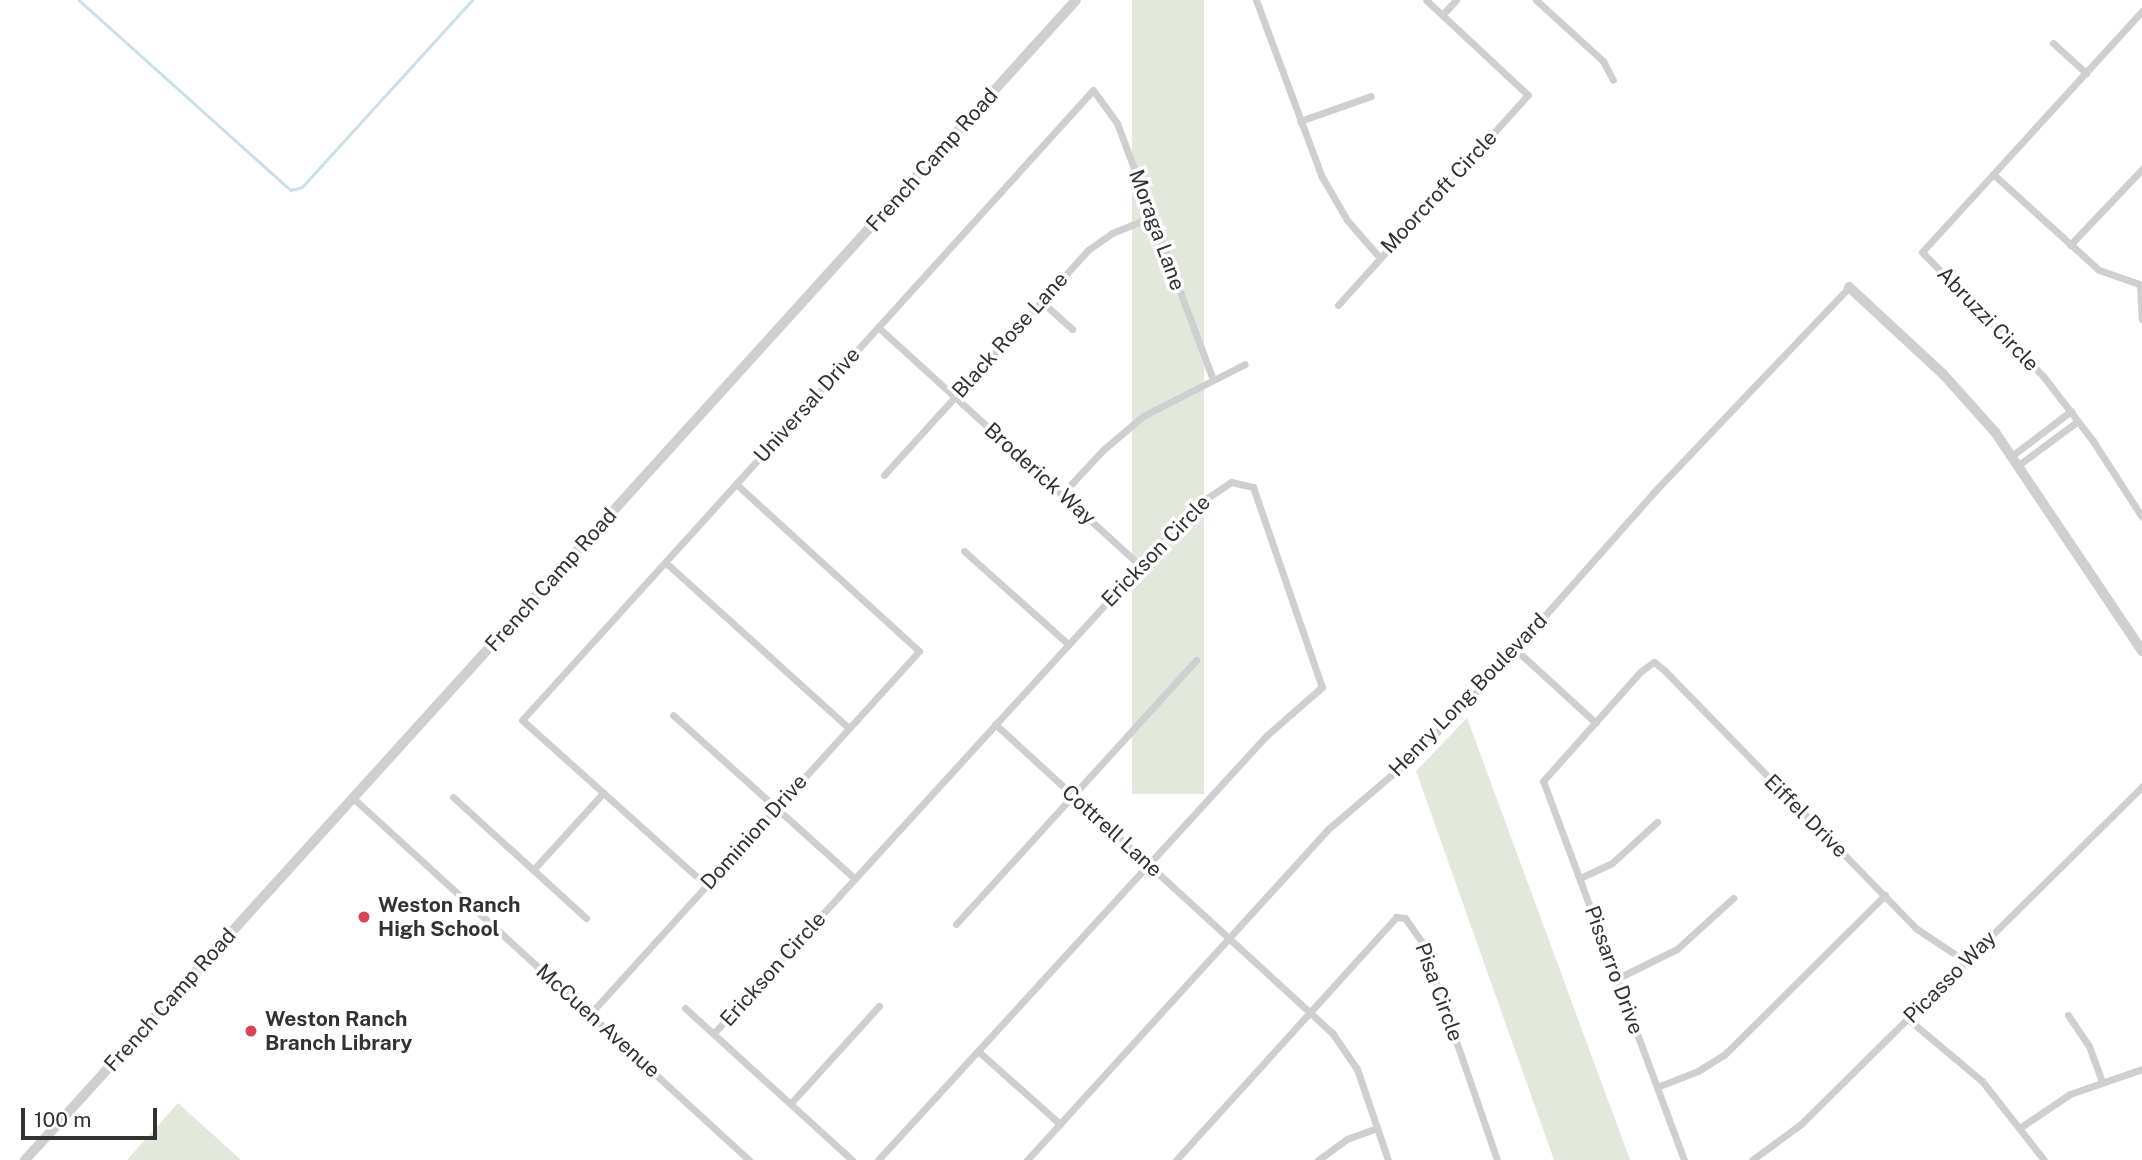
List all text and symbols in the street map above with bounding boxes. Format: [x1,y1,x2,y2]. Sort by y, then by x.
street label: French Camp Road [861,83,1003,237]
street label: Moorcroft Circle [1376,125,1502,259]
street label: Moraga Lane [1124,166,1190,294]
street label: Abruzzi Circle [1932,262,2044,376]
street label: Black Rose Lane [947,267,1073,403]
street label: Universal Drive [749,342,865,468]
street label: Broderick Way [979,417,1101,531]
street label: Erickson Circle [1096,490,1216,612]
street label: French Camp Road [480,503,622,657]
street label: Henry Long Boulevard [1384,608,1552,782]
street label: Dominion Drive [696,769,812,895]
street label: Eiffel Drive [1759,769,1853,863]
street label: Cottrell Lane [1057,779,1167,883]
place label: Weston Ranch High School [378,892,521,942]
street label: Pissarro Drive [1579,902,1649,1038]
street label: Erickson Circle [715,906,831,1032]
marker: Weston Ranch High School [356,909,372,925]
street label: French Camp Road [99,923,241,1077]
street label: Picasso Way [1898,925,2002,1029]
street label: Pisa Circle [1410,939,1468,1045]
street label: McCuen Avenue [531,959,665,1083]
place label: Weston Ranch Branch Library [265,1006,412,1056]
marker: Weston Ranch Branch Library [243,1023,259,1039]
scale bar [24,1094,161,1138]
text: 100 m [34,1107,91,1132]

